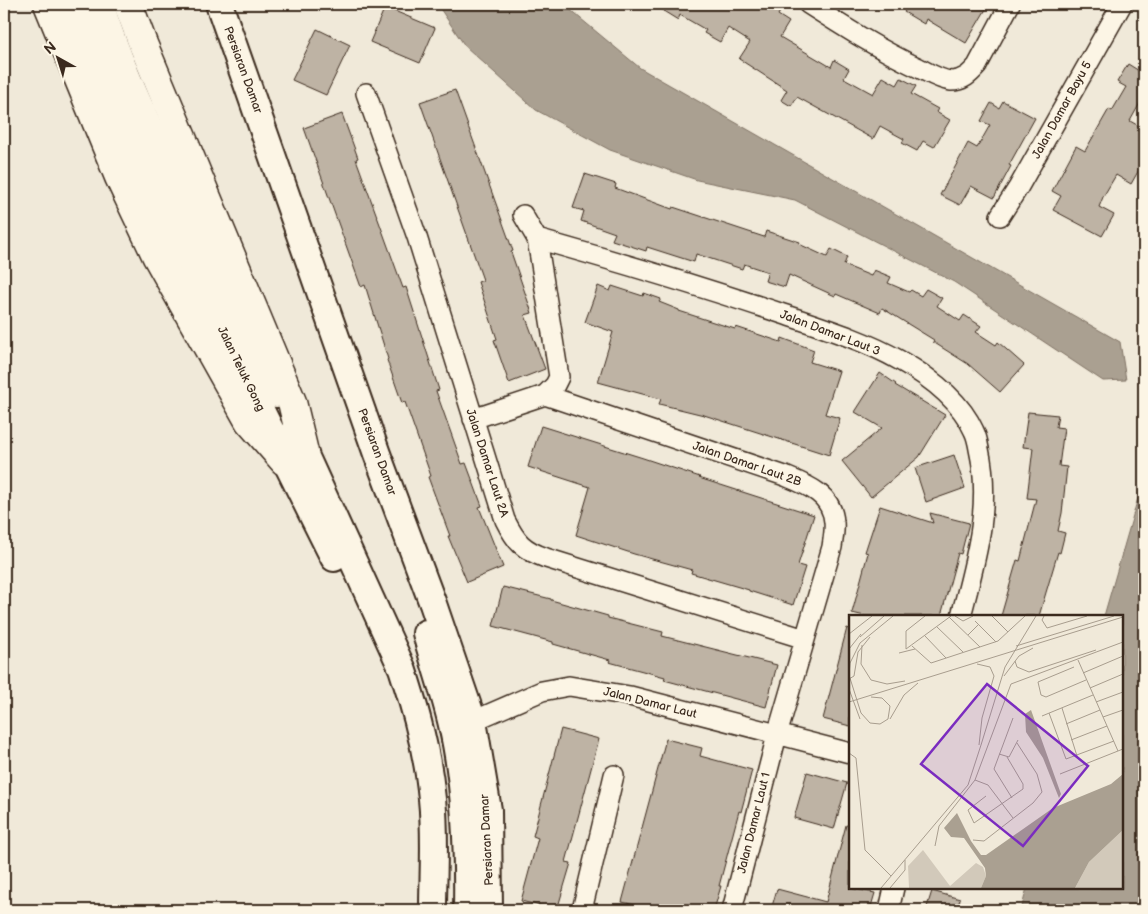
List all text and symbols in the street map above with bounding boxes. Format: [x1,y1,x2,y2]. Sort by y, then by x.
street label: Persiaran Damar [220,25,266,116]
north arrow [32,32,82,82]
text: N [41,38,60,58]
street label: Jalan Damar Bayu 5 [1029,59,1095,161]
street label: Jalan Damar Laut 3 [778,307,882,359]
street label: Jalan Teluk Gong [214,324,268,414]
street label: Persiaran Damar [354,407,400,498]
street label: Jalan Damar Laut 2A [462,407,512,520]
street label: Jalan Damar Laut 2B [691,438,803,490]
inset map [849,615,1123,889]
street label: Jalan Damar Laut [602,684,698,722]
street label: Jalan Damar Laut 1 [734,771,774,875]
street label: Persiaran Damar [477,793,497,886]

